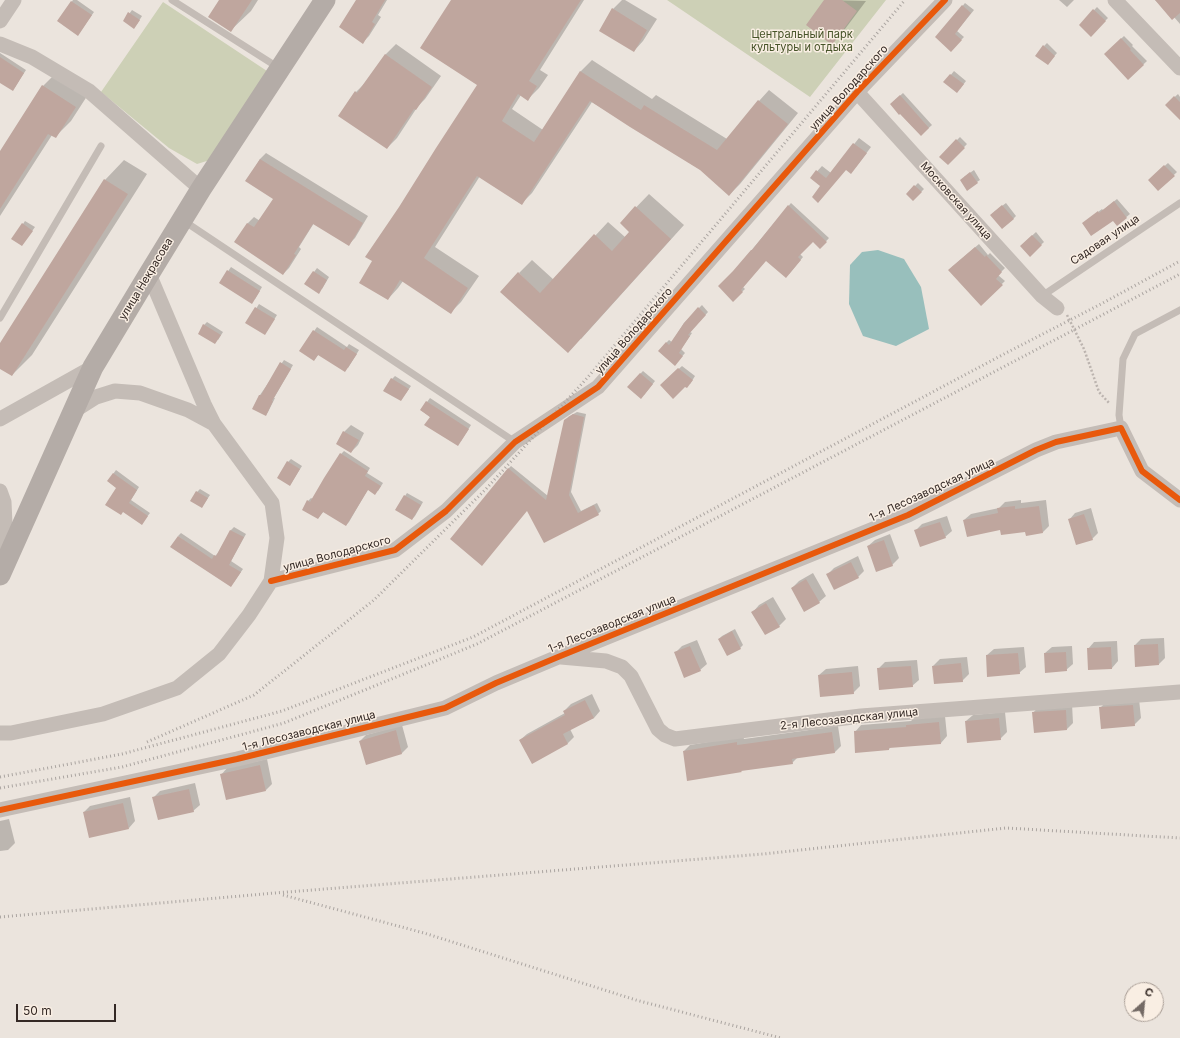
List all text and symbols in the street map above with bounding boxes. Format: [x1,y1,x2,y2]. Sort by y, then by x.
park label: Центральный парк культуры и отдыха [751,28,853,54]
street label: улица Володарского [807,42,891,134]
street label: Московская улица [918,159,994,243]
street label: Садовая улица [1068,212,1142,268]
street label: улица Некрасова [116,236,176,322]
street label: улица Володарского [593,285,675,377]
street label: 1-я Лесозаводская улица [867,455,997,525]
street label: улица Володарского [282,533,392,575]
street label: 1-я Лесозаводская улица [546,592,678,656]
street label: 2-я Лесозаводская улица [779,705,919,733]
street label: 1-я Лесозаводская улица [241,708,377,754]
north arrow [1124,982,1164,1022]
text: С [1142,984,1156,1000]
scale bar [18,996,118,1022]
text: 50 m [23,1003,52,1018]

